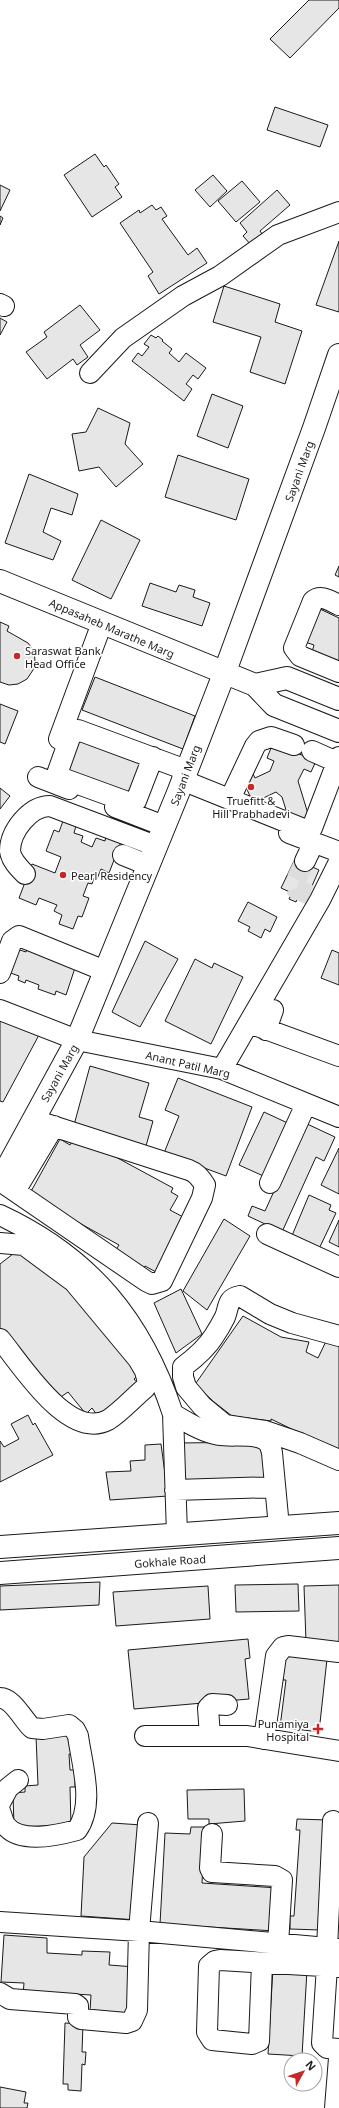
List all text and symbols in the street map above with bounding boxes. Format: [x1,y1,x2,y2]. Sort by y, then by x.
street label: Sayani Marg [281,438,317,504]
street label: Appasaheb Marathe Marg [47,595,177,661]
place label: Saraswat Bank Head Office [25,643,101,671]
marker: Saraswat Bank Head Office [12,651,22,661]
street label: Sayani Marg [167,743,203,807]
marker: Truefitt & Hill Prabhadevi [246,782,256,792]
place label: Truefitt & Hill Prabhadevi [212,793,290,821]
place label: Pearl Residency [71,868,152,883]
marker: Pearl Residency [58,870,68,880]
street label: Sayani Marg [37,1041,81,1105]
street label: Anant Patil Marg [144,1047,232,1081]
street label: Gokhale Road [134,1551,206,1571]
place label: Punamiya Hospital [258,1716,309,1744]
marker: Punamiya Hospital [312,1723,324,1735]
north arrow [283,2052,323,2092]
text: N [302,2057,320,2074]

